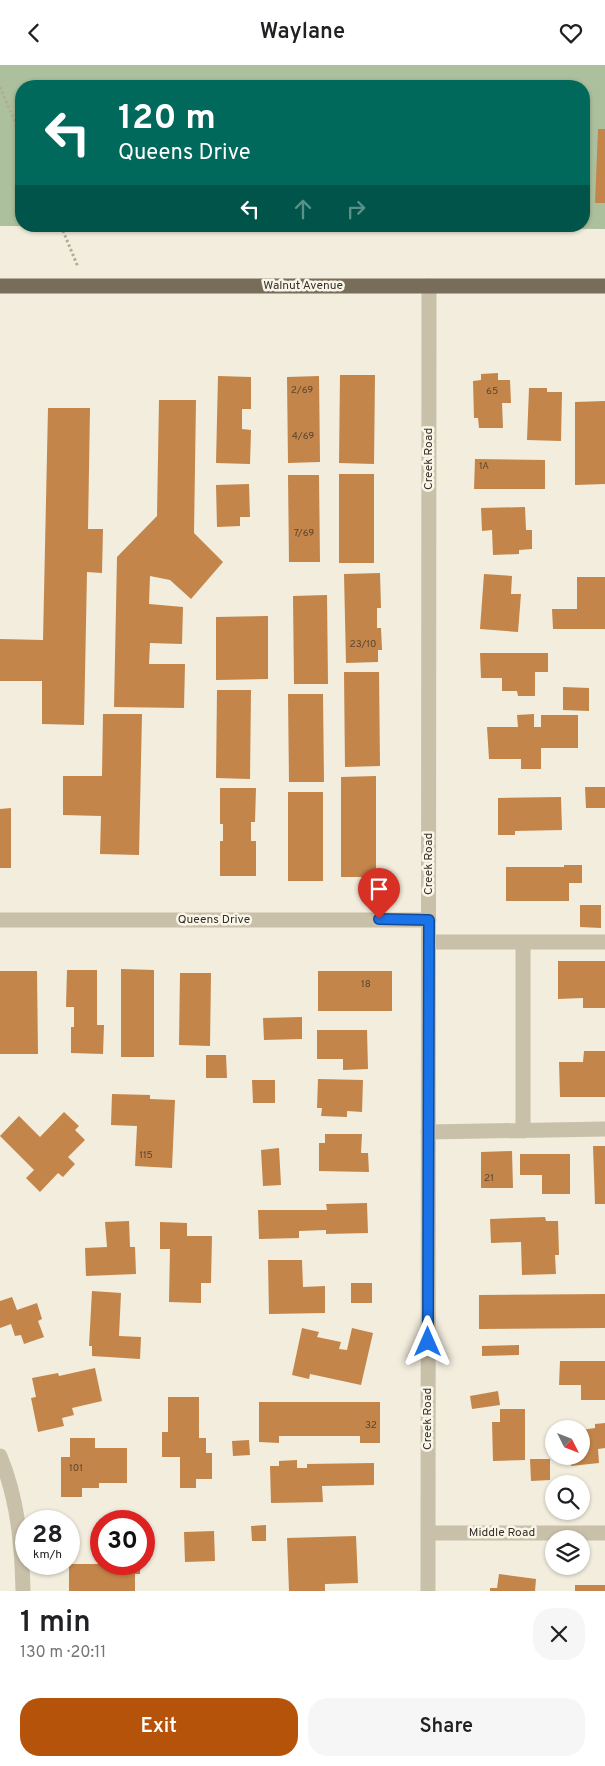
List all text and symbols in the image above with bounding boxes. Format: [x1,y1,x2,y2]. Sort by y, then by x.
icon: back [20,19,48,47]
text: Waylane [260,19,345,46]
icon: heart [557,19,585,47]
text: 120 m [118,97,216,141]
icon: left [35,100,100,165]
text: Queens Drive [118,140,251,167]
icon: left [236,195,264,223]
icon: ahead [289,195,317,223]
icon: right [342,195,370,223]
street label: Walnut Avenue [263,278,343,294]
house number: 2/69 [291,384,313,397]
house number: 65 [486,385,498,398]
street label: Creek Road [421,428,437,490]
house number: 4/69 [292,430,314,443]
house number: 1A [479,460,489,473]
house number: 7/69 [294,527,314,540]
house number: 23/10 [350,638,376,651]
street label: Creek Road [421,833,437,895]
pin [358,868,400,919]
icon: arrive [365,875,393,903]
street label: Queens Drive [178,912,250,928]
house number: 18 [361,978,371,991]
house number: 115 [139,1149,153,1162]
house number: 21 [484,1172,494,1185]
position arrow [401,1315,453,1367]
street label: Creek Road [420,1388,436,1450]
house number: 32 [365,1419,377,1432]
north arrow [545,1420,590,1465]
map controls [545,1420,590,1575]
house number: 101 [69,1462,83,1475]
button: search [545,1475,590,1520]
speed limit sign: 30 [90,1510,155,1575]
text: 28 [32,1520,63,1552]
street label: Middle Road [469,1525,535,1541]
button: layers [545,1530,590,1575]
text: km/h [33,1547,62,1563]
text: 1 min [20,1605,91,1642]
button: close [533,1608,585,1660]
text: 130 m · 20:11 [20,1643,106,1663]
button: Exit [20,1698,298,1756]
button: Share [308,1698,585,1756]

